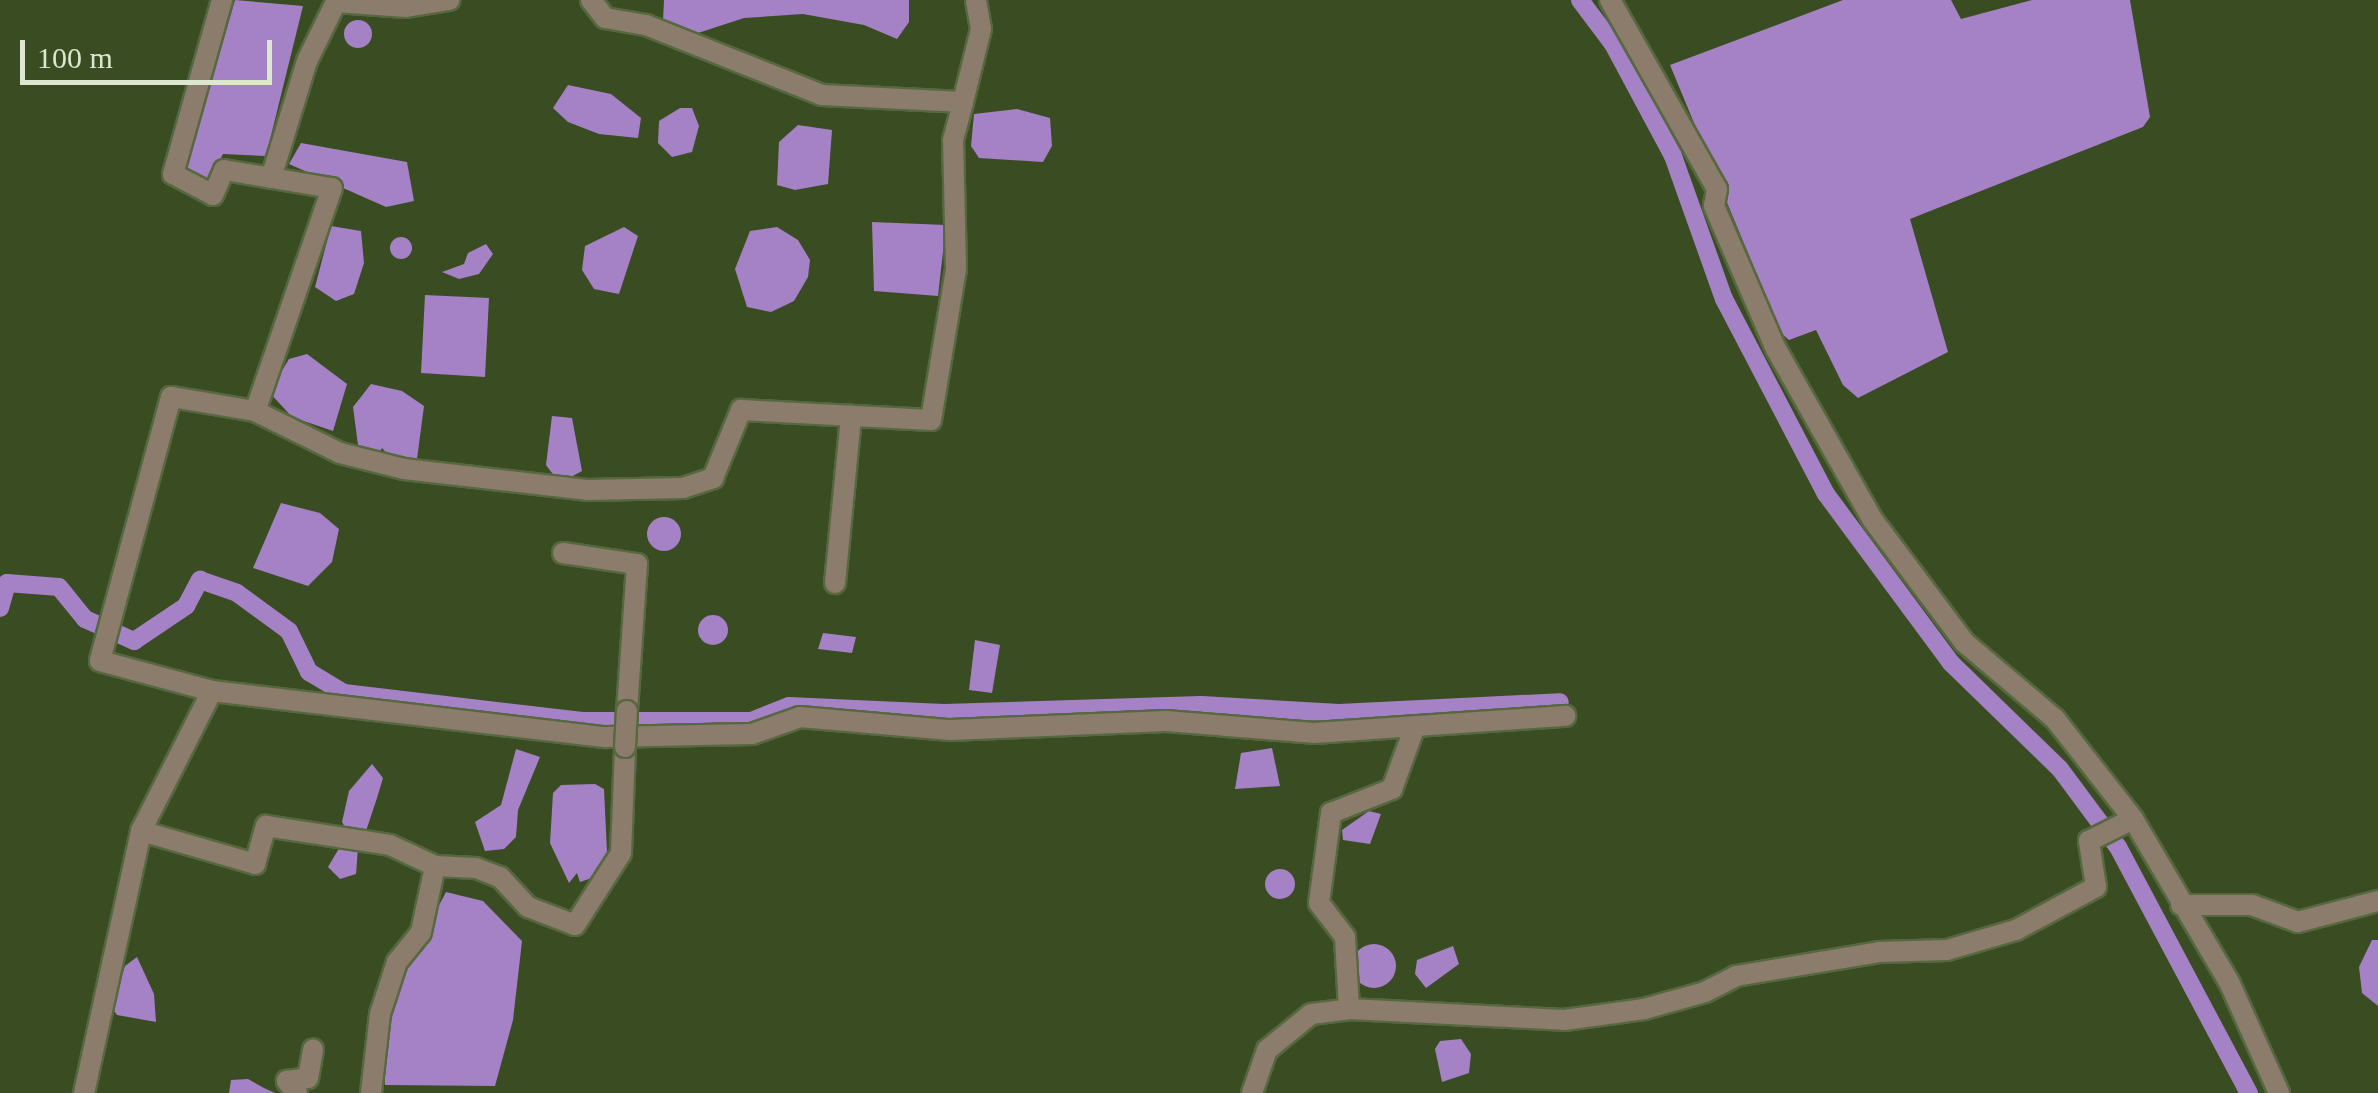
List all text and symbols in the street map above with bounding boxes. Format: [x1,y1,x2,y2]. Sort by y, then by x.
scale bar [25,20,278,82]
text: 100 m [37,41,113,74]

